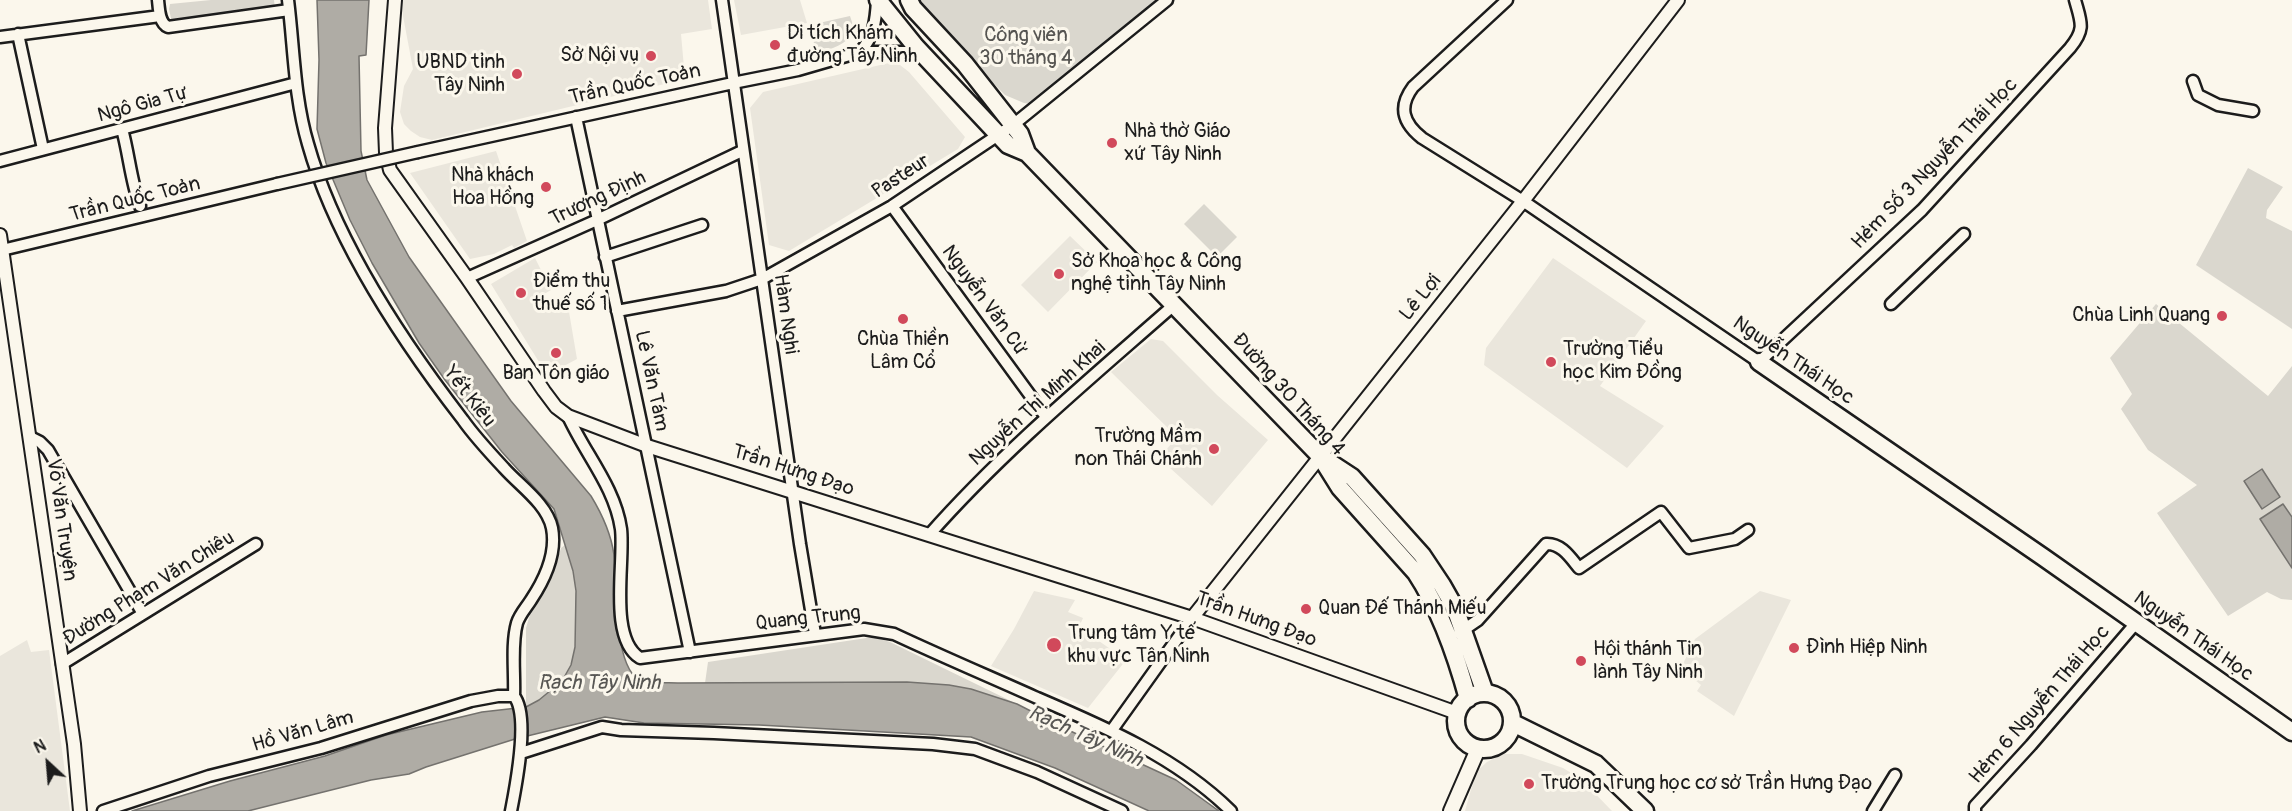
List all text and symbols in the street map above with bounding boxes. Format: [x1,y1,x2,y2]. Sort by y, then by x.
place label: Di tích Khám đường Tây Ninh [787,22,917,69]
park label: Công viên 30 tháng 4 [979,24,1073,71]
marker: Di tích Khám đường Tây Ninh [768,38,782,52]
place label: Sở Nội vụ [560,44,639,68]
marker: Sở Nội vụ [644,49,658,63]
place label: UBND tỉnh Tây Ninh [416,51,505,98]
street label: Trần Quốc Toản [567,59,703,111]
marker: UBND tỉnh Tây Ninh [510,67,524,81]
street label: Hẻm Số 3 Nguyễn Thái Học [1847,73,2023,255]
street label: Ngô Gia Tự [95,81,191,129]
place label: Nhà thờ Giáo xứ Tây Ninh [1124,120,1230,167]
marker: Nhà thờ Giáo xứ Tây Ninh [1105,136,1119,150]
street label: Pasteur [868,150,934,204]
place label: Nhà khách Hoa Hồng [451,164,534,211]
street label: Trương Định [546,166,650,232]
street label: Trần Quốc Toản [67,172,203,228]
marker: Nhà khách Hoa Hồng [539,180,553,194]
street label: Nguyễn Văn Cừ [936,241,1032,361]
place label: Sở Khoa học & Công nghệ tỉnh Tây Ninh [1071,250,1242,297]
marker: Sở Khoa học & Công nghệ tỉnh Tây Ninh [1052,267,1066,281]
place label: Điểm thu thuế số 1 [533,270,610,317]
street label: Lê Lợi [1395,270,1447,326]
street label: Hàm Nghi [767,272,803,356]
marker: Điểm thu thuế số 1 [514,286,528,300]
place label: Chùa Linh Quang [2072,304,2210,328]
marker: Chùa Linh Quang [2215,309,2229,323]
marker: Chùa Thiền Lâm Cổ [896,312,910,326]
street label: Nguyễn Thái Học [1728,312,1858,410]
street label: Lê Văn Tám [629,328,673,434]
place label: Chùa Thiền Lâm Cổ [857,328,949,375]
street label: Đường 30 Tháng 4 [1227,329,1349,461]
street label: Nguyễn Thị Minh Khai [965,336,1111,472]
place label: Trường Tiểu học Kim Đồng [1563,338,1682,385]
marker: Ban Tôn giáo [549,346,563,360]
marker: Trường Tiểu học Kim Đồng [1544,355,1558,369]
street label: Yết Kiêu [438,362,500,432]
place label: Ban Tôn giáo [502,362,610,386]
place label: Trường Mầm non Thái Chánh [1075,425,1202,472]
street label: Trần Hưng Đạo [729,440,857,502]
marker: Trường Mầm non Thái Chánh [1207,442,1221,456]
street label: Võ Văn Truyện [41,457,81,583]
street label: Đường Phạm Văn Chiêu [59,526,239,652]
street label: Trần Hưng Đạo [1192,587,1320,653]
street label: Nguyễn Thái Học [2128,587,2258,687]
place label: Quan Đế Thánh Miếu [1318,597,1486,621]
street label: Quang Trung [754,602,862,636]
marker: Quan Đế Thánh Miếu [1299,602,1313,616]
street label: Hẻm 6 Nguyễn Thái Học [1965,621,2115,789]
place label: Trung tâm Y tế khu vực Tân Ninh [1068,622,1210,669]
marker: Trung tâm Y tế khu vực Tân Ninh [1045,636,1063,654]
place label: Đình Hiệp Ninh [1806,636,1927,660]
place label: Hội thánh Tin lành Tây Ninh [1593,638,1703,685]
marker: Đình Hiệp Ninh [1787,641,1801,655]
marker: Hội thánh Tin lành Tây Ninh [1574,654,1588,668]
water label: Rạch Tây Ninh [538,671,660,697]
water label: Rạch Tây Ninh [1024,701,1146,773]
street label: Hồ Văn Lâm [250,706,356,758]
north arrow [18,733,78,793]
text: N [31,735,49,758]
place label: Trường Trung học cơ sở Trần Hưng Đạo [1541,772,1872,796]
marker: Trường Trung học cơ sở Trần Hưng Đạo [1522,777,1536,791]

